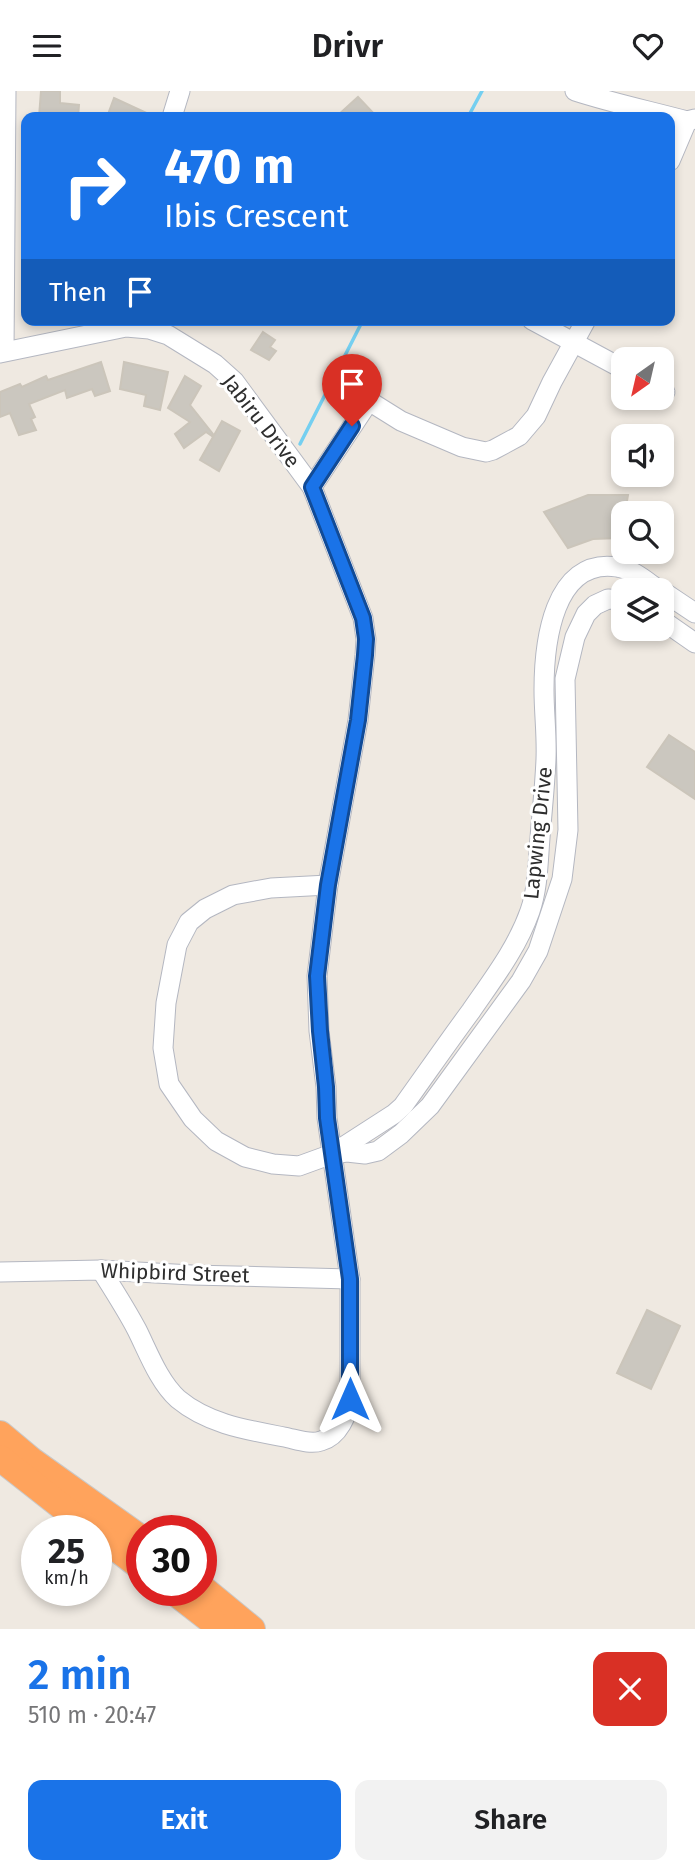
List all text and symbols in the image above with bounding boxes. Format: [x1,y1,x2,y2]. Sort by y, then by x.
icon: menu [28,27,66,65]
text: Drivr [312,27,383,65]
icon: heart [629,27,667,65]
text: 470 m [164,137,294,196]
icon: right [49,140,140,231]
text: Ibis Crescent [164,197,349,235]
icon: arrive [121,273,159,311]
text: Then [49,277,107,308]
north arrow [611,347,674,409]
map controls [611,347,674,641]
pin [322,354,382,426]
icon: arrive [333,365,371,403]
street label: Jabiru Drive [216,369,306,473]
button: sound [611,424,674,487]
button: search [611,501,674,564]
button: layers [611,578,674,641]
street label: Lapwing Drive [518,765,558,901]
street label: Whipbird Street [100,1257,250,1289]
position arrow [313,1362,387,1436]
speed limit sign: 30 [126,1515,217,1606]
text: 25 [48,1530,85,1572]
text: km/h [44,1567,89,1589]
text: 2 min [28,1650,132,1700]
button: close [593,1652,667,1726]
text: 510 m · 20:47 [28,1701,156,1729]
button: Exit [28,1780,341,1860]
button: Share [355,1780,667,1860]

